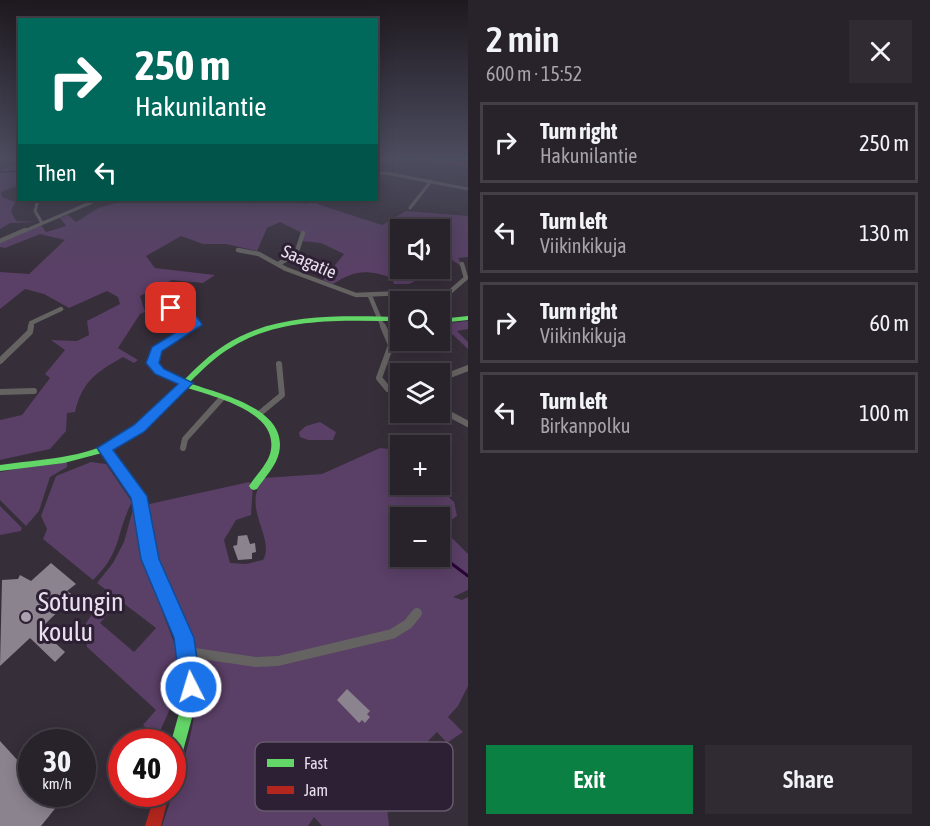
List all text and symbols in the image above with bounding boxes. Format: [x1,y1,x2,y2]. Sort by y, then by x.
text: 2 min [486,18,560,60]
button: close [849,20,912,83]
text: 250 m [135,41,230,89]
icon: right [36,42,114,120]
text: 600 m · 15:52 [486,62,582,85]
text: Hakunilantie [135,91,267,122]
text: Turn right [540,118,617,144]
icon: right [489,126,522,159]
text: 250 m [859,130,909,156]
text: Hakunilantie [540,144,637,167]
icon: left [89,156,122,189]
text: Then [36,160,77,186]
text: Turn left [540,208,607,234]
icon: left [489,216,522,249]
map controls [390,219,450,567]
button: sound [390,219,450,279]
text: 130 m [859,220,909,246]
text: Viikinkikuja [540,234,627,257]
street label: Saagatie [279,240,340,283]
pin [145,282,196,333]
icon: arrive [154,291,187,324]
button: search [390,291,450,351]
text: Turn right [540,298,617,324]
icon: right [489,306,522,339]
text: 60 m [869,310,909,336]
text: Viikinkikuja [540,324,627,347]
button: layers [390,363,450,423]
text: Turn left [540,388,607,414]
icon: left [489,396,522,429]
text: 100 m [859,400,909,426]
text: Birkanpolku [540,414,630,437]
button: + [390,435,450,495]
button: − [390,507,450,567]
place label: Sotungin koulu [38,587,124,647]
marker: Sotungin koulu [19,610,33,624]
position arrow [159,655,223,719]
speed limit sign: 40 [108,729,186,807]
legend [255,742,453,811]
text: 30 [43,744,71,778]
button: Exit [486,745,693,814]
button: Share [705,745,912,814]
text: Fast [304,754,328,772]
text: km/h [42,775,72,792]
text: Jam [304,781,328,799]

